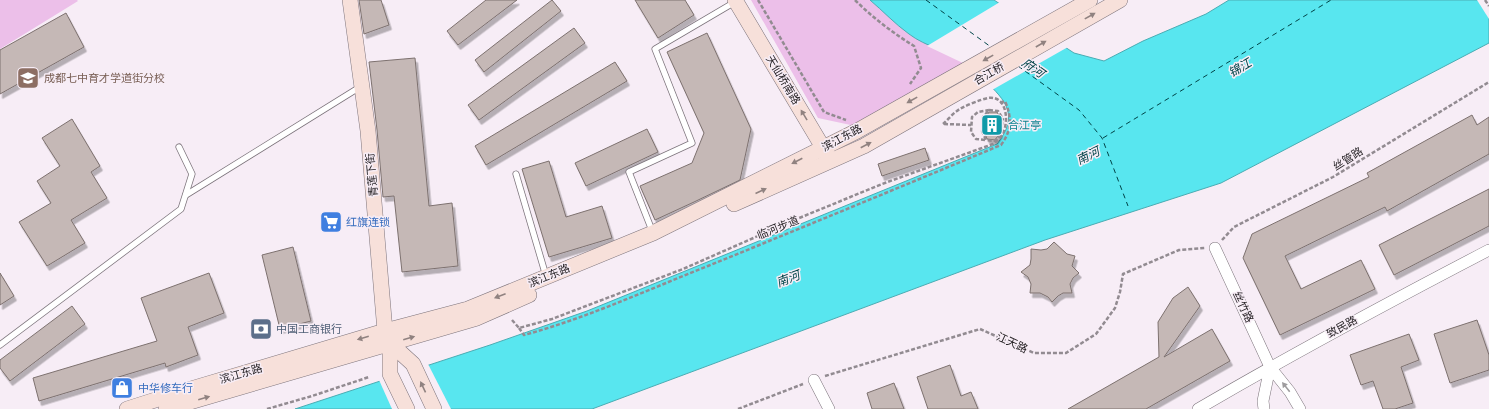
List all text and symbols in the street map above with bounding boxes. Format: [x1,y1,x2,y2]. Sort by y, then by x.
one-way arrow [1084,13,1096,20]
one-way arrow [1036,40,1047,47]
street label: 天仙桥南路 [763,53,803,107]
one-way arrow [982,54,994,61]
water label: 府河 [1019,55,1048,82]
water label: 锦江 [1226,55,1256,80]
street label: 合江桥 [971,60,1007,88]
school or university icon: 成都七中育才学道街分校 [15,65,41,91]
place label: 成都七中育才学道街分校 [44,72,165,85]
one-way arrow [906,97,918,104]
one-way arrow [800,110,808,120]
building icon: 合江亭 [979,112,1005,138]
place label: 合江亭 [1008,119,1041,132]
street label: 滨江东路 [820,122,864,154]
one-way arrow [860,141,872,148]
water label: 南河 [1074,144,1104,168]
street label: 丝管路 [1331,145,1365,173]
street label: 青莲下街 [364,153,380,197]
one-way arrow [791,158,803,165]
one-way arrow [756,188,768,194]
supermarket icon: 红旗连锁 [318,209,344,235]
street label: 临河步道 [755,214,801,242]
place label: 红旗连锁 [346,216,390,229]
street label: 滨江东路 [526,262,572,290]
water label: 南河 [774,267,804,290]
street label: 丝竹路 [1230,289,1256,325]
one-way arrow [494,293,506,299]
street label: 致民路 [1324,313,1360,341]
bank icon: 中国工商银行 [248,316,274,342]
place label: 中国工商银行 [276,323,342,336]
street label: 江天路 [994,330,1030,356]
one-way arrow [357,335,369,341]
one-way arrow [403,335,415,341]
street label: 滨江东路 [218,362,264,386]
shop icon: 中华修车行 [109,375,135,401]
one-way arrow [420,381,426,392]
place label: 中华修车行 [138,382,193,395]
one-way arrow [1282,382,1290,393]
one-way arrow [198,395,210,401]

